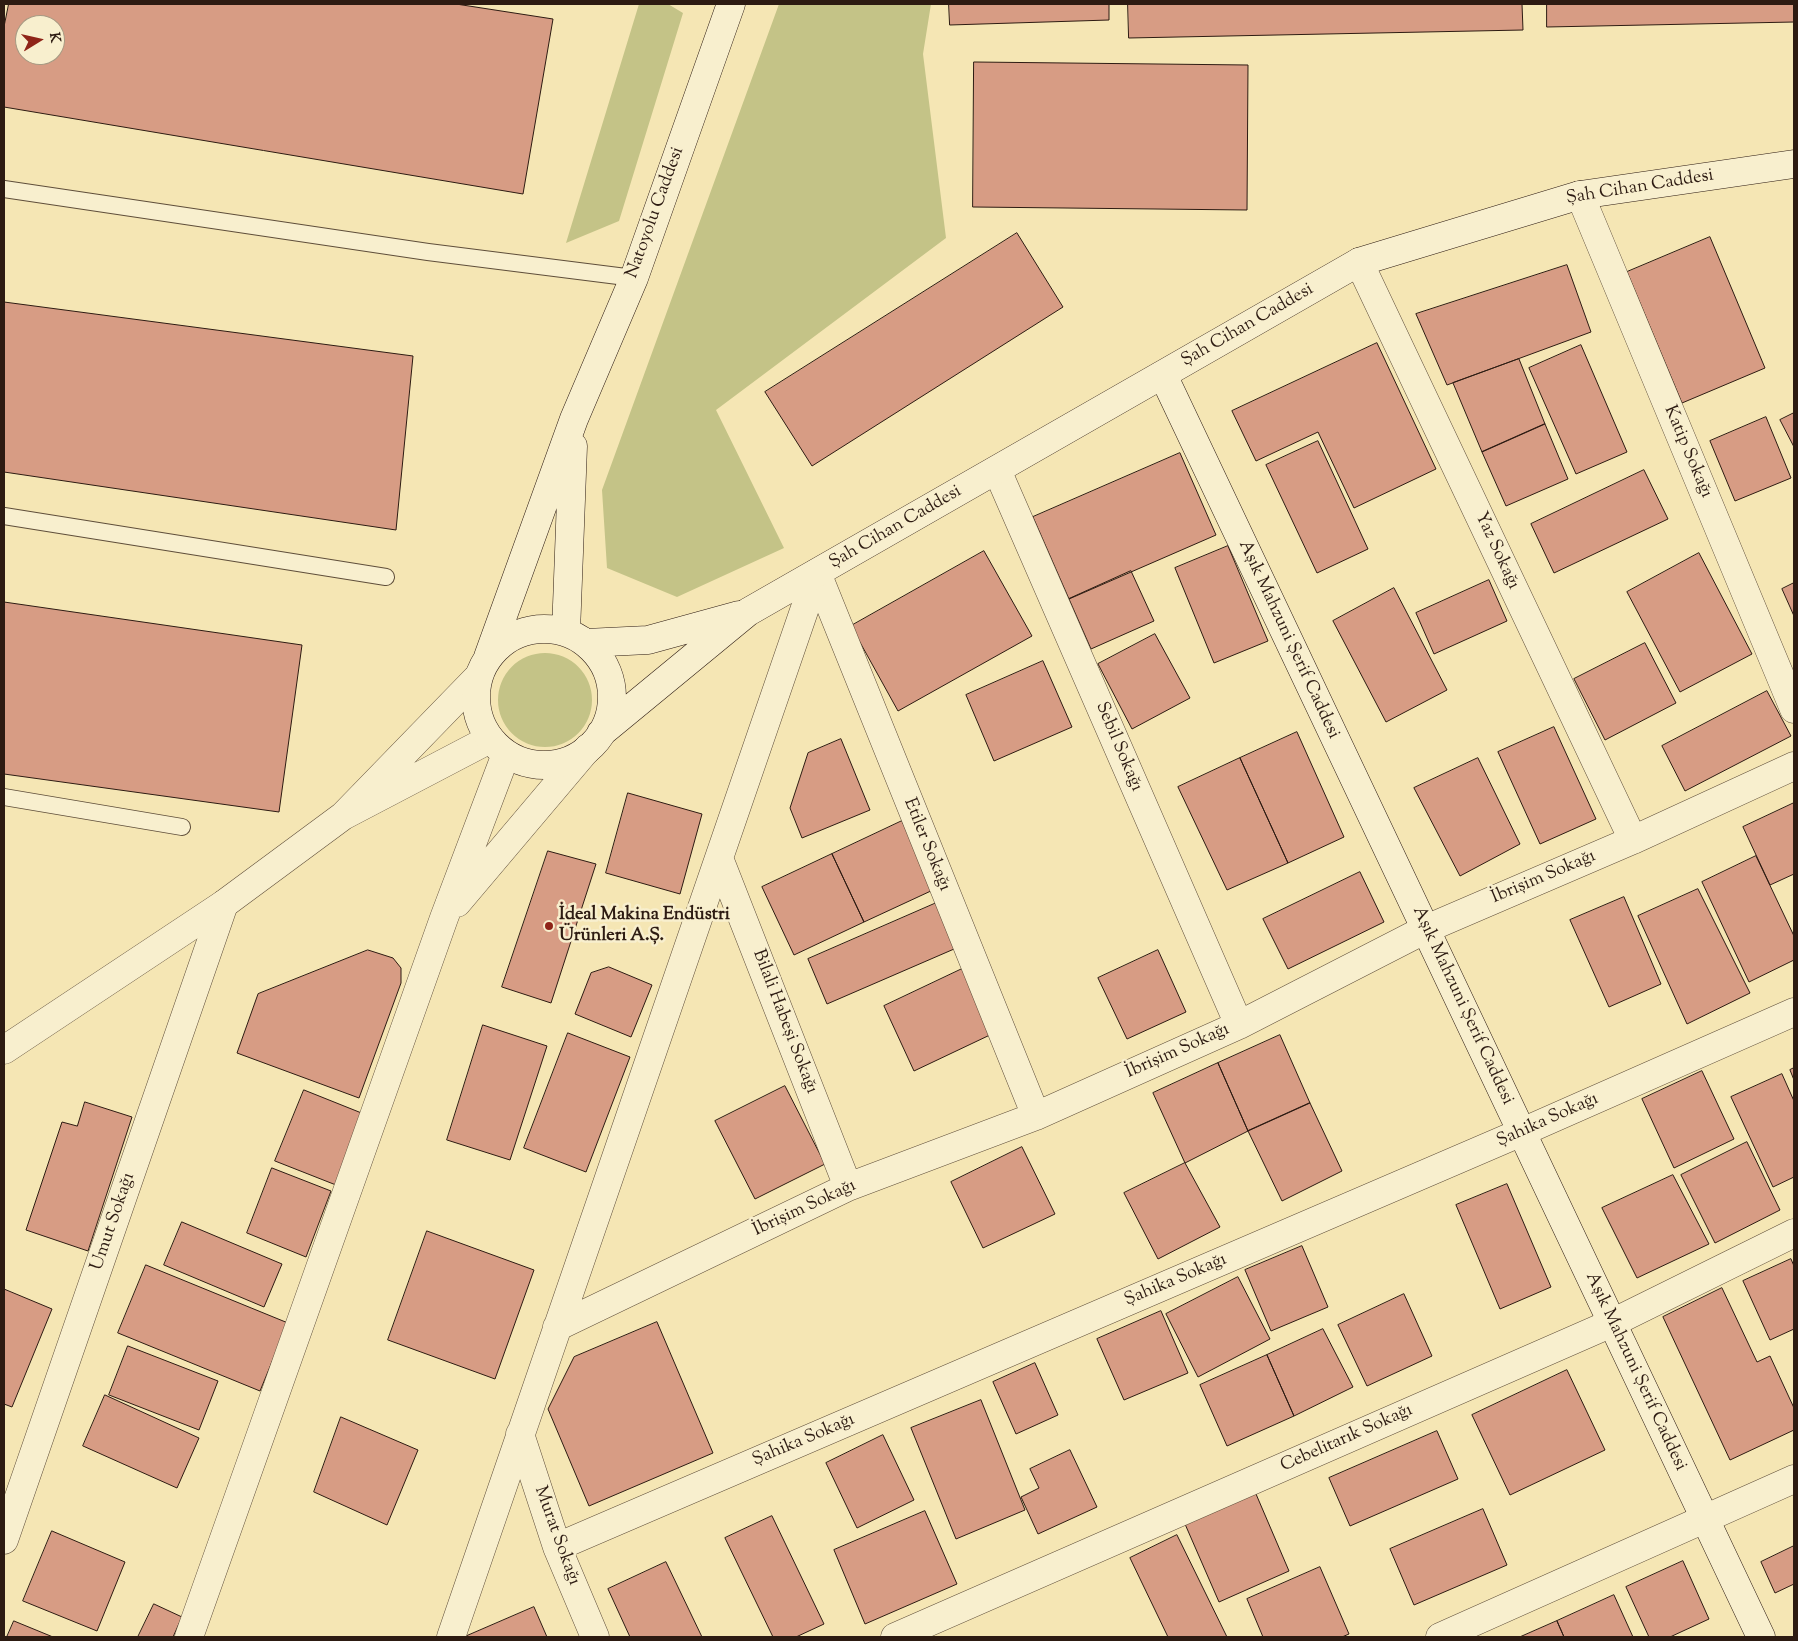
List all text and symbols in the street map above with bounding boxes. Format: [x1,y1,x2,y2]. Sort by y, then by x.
north arrow [15,15,65,65]
text: K [43,31,64,44]
street label: Natoyolu Caddesi [622,144,690,282]
street label: Şah Cihan Caddesi [1565,166,1715,210]
street label: Şah Cihan Caddesi [1178,279,1318,373]
street label: Katip Sokağı [1658,402,1716,502]
street label: Şah Cihan Caddesi [826,481,966,575]
street label: Yaz Sokağı [1469,509,1523,593]
street label: Aşık Mahzuni Şerif Caddesi [1232,537,1344,743]
street label: Sebil Sokağı [1090,699,1146,795]
street label: Etiler Sokağı [898,795,954,895]
street label: İbrişim Sokağı [1489,846,1599,910]
street label: Aşık Mahzuni Şerif Caddesi [1406,903,1518,1109]
place label: İdeal Makina Endüstri Ürünleri A.Ş. [559,905,730,948]
marker: İdeal Makina Endüstri Ürünleri A.Ş. [543,920,555,932]
street label: Bilali Habeşi Sokağı [747,947,821,1097]
street label: İbrişim Sokağı [1123,1020,1233,1084]
street label: Şahika Sokağı [1494,1089,1602,1153]
street label: Umut Sokağı [87,1170,141,1274]
street label: İbrişim Sokağı [750,1176,860,1242]
street label: Şahika Sokağı [1122,1250,1230,1312]
street label: Aşık Mahzuni Şerif Caddesi [1579,1269,1691,1475]
street label: Cebelitarık Sokağı [1278,1400,1416,1478]
street label: Şahika Sokağı [750,1410,858,1472]
street label: Murat Sokağı [528,1484,584,1588]

